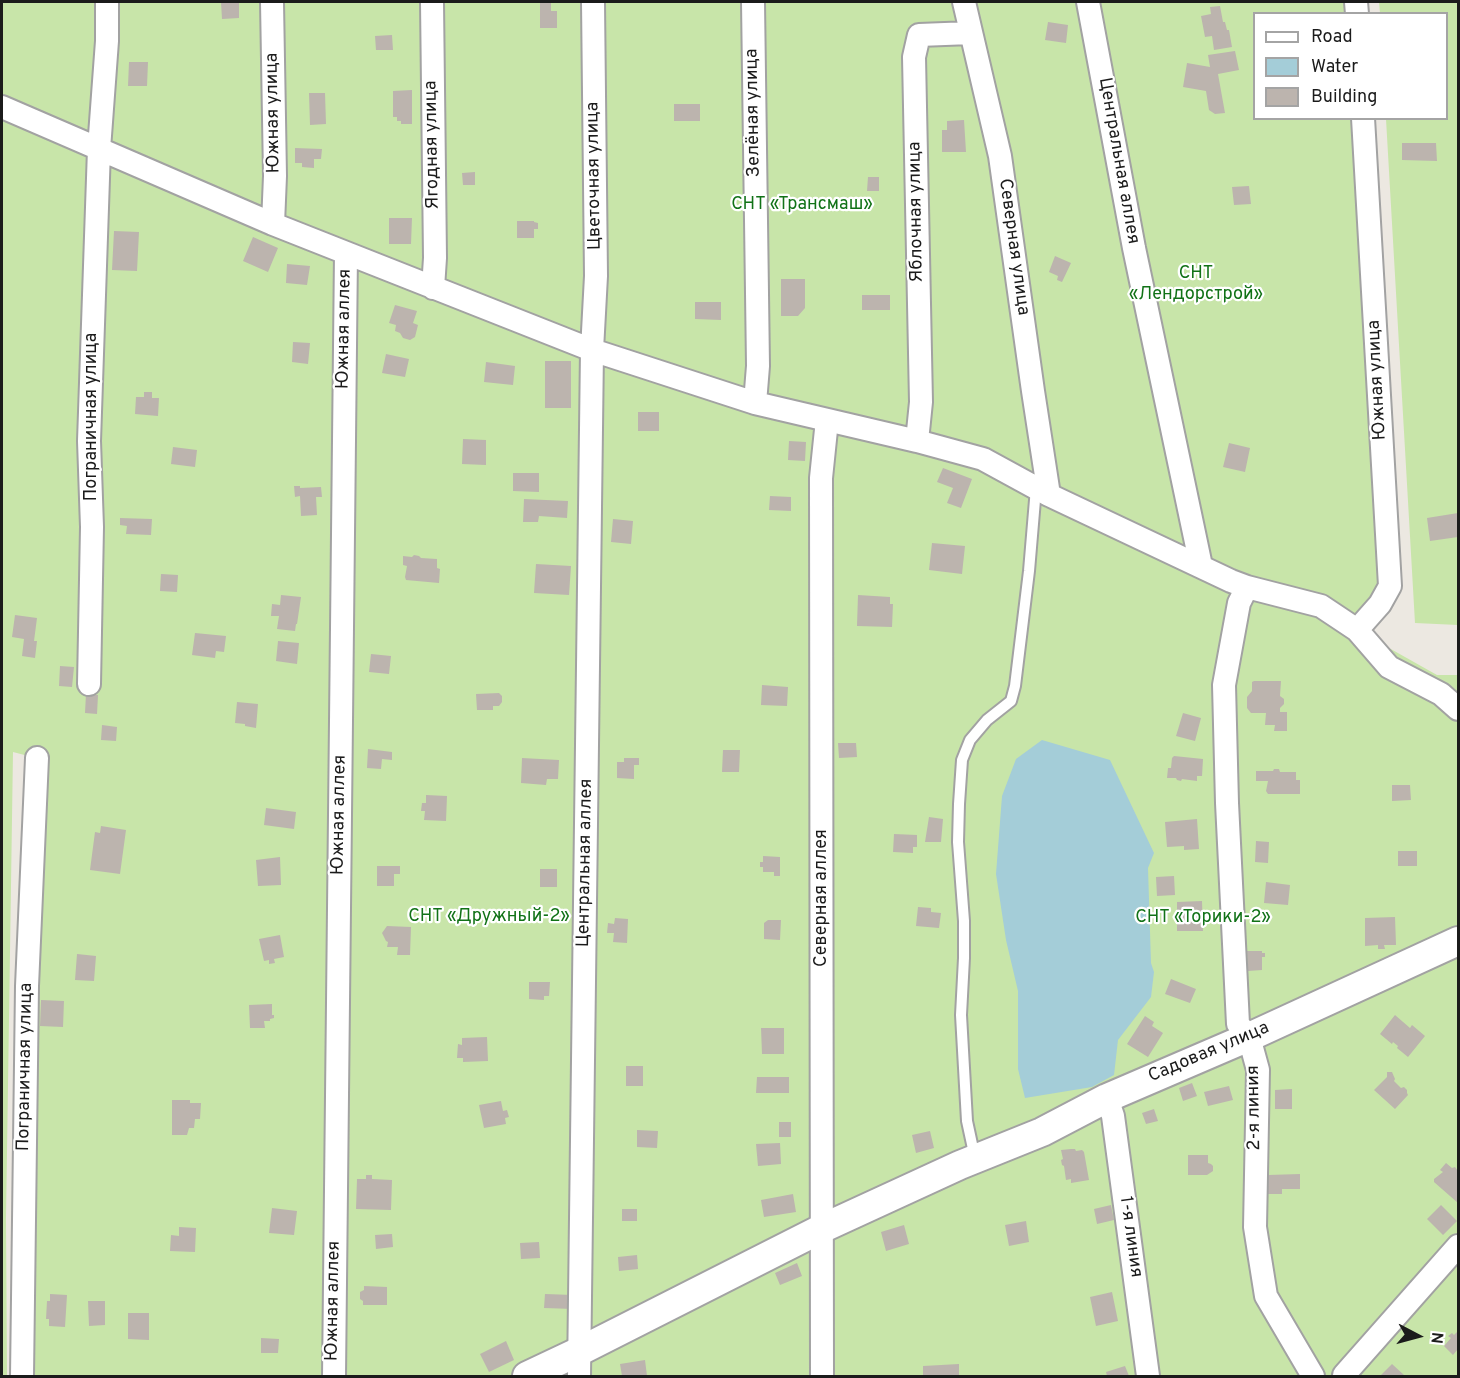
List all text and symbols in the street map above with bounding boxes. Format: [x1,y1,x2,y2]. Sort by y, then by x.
legend [1253,12,1448,120]
text: Road [1311,26,1353,49]
street label: Зелёная улица [742,49,766,177]
street label: Южная улица [262,53,286,173]
text: Water [1311,56,1358,79]
street label: Центральная аллея [1093,76,1143,246]
street label: Ягодная улица [421,80,445,210]
text: Building [1311,86,1377,109]
street label: Цветочная улица [583,102,607,250]
street label: Яблочная улица [905,141,929,283]
street label: Северная улица [993,177,1033,317]
park label: СНТ «Трансмаш» [731,194,873,216]
park label: СНТ «Лендорстрой» [1129,263,1263,306]
street label: Южная аллея [333,269,357,389]
street label: Южная улица [1364,319,1392,441]
street label: Пограничная улица [81,333,103,501]
street label: Южная аллея [328,755,352,875]
street label: Центральная аллея [574,779,598,947]
street label: Северная аллея [811,829,833,967]
park label: СНТ «Дружный-2» [408,906,570,928]
park label: СНТ «Торики-2» [1135,907,1271,929]
street label: Пограничная улица [14,983,38,1151]
street label: Садовая улица [1145,1018,1273,1088]
street label: 2-я линия [1243,1065,1267,1151]
street label: 1-я линия [1114,1195,1146,1279]
street label: Южная аллея [322,1241,346,1361]
north arrow [1388,1306,1448,1366]
text: N [1425,1331,1446,1345]

